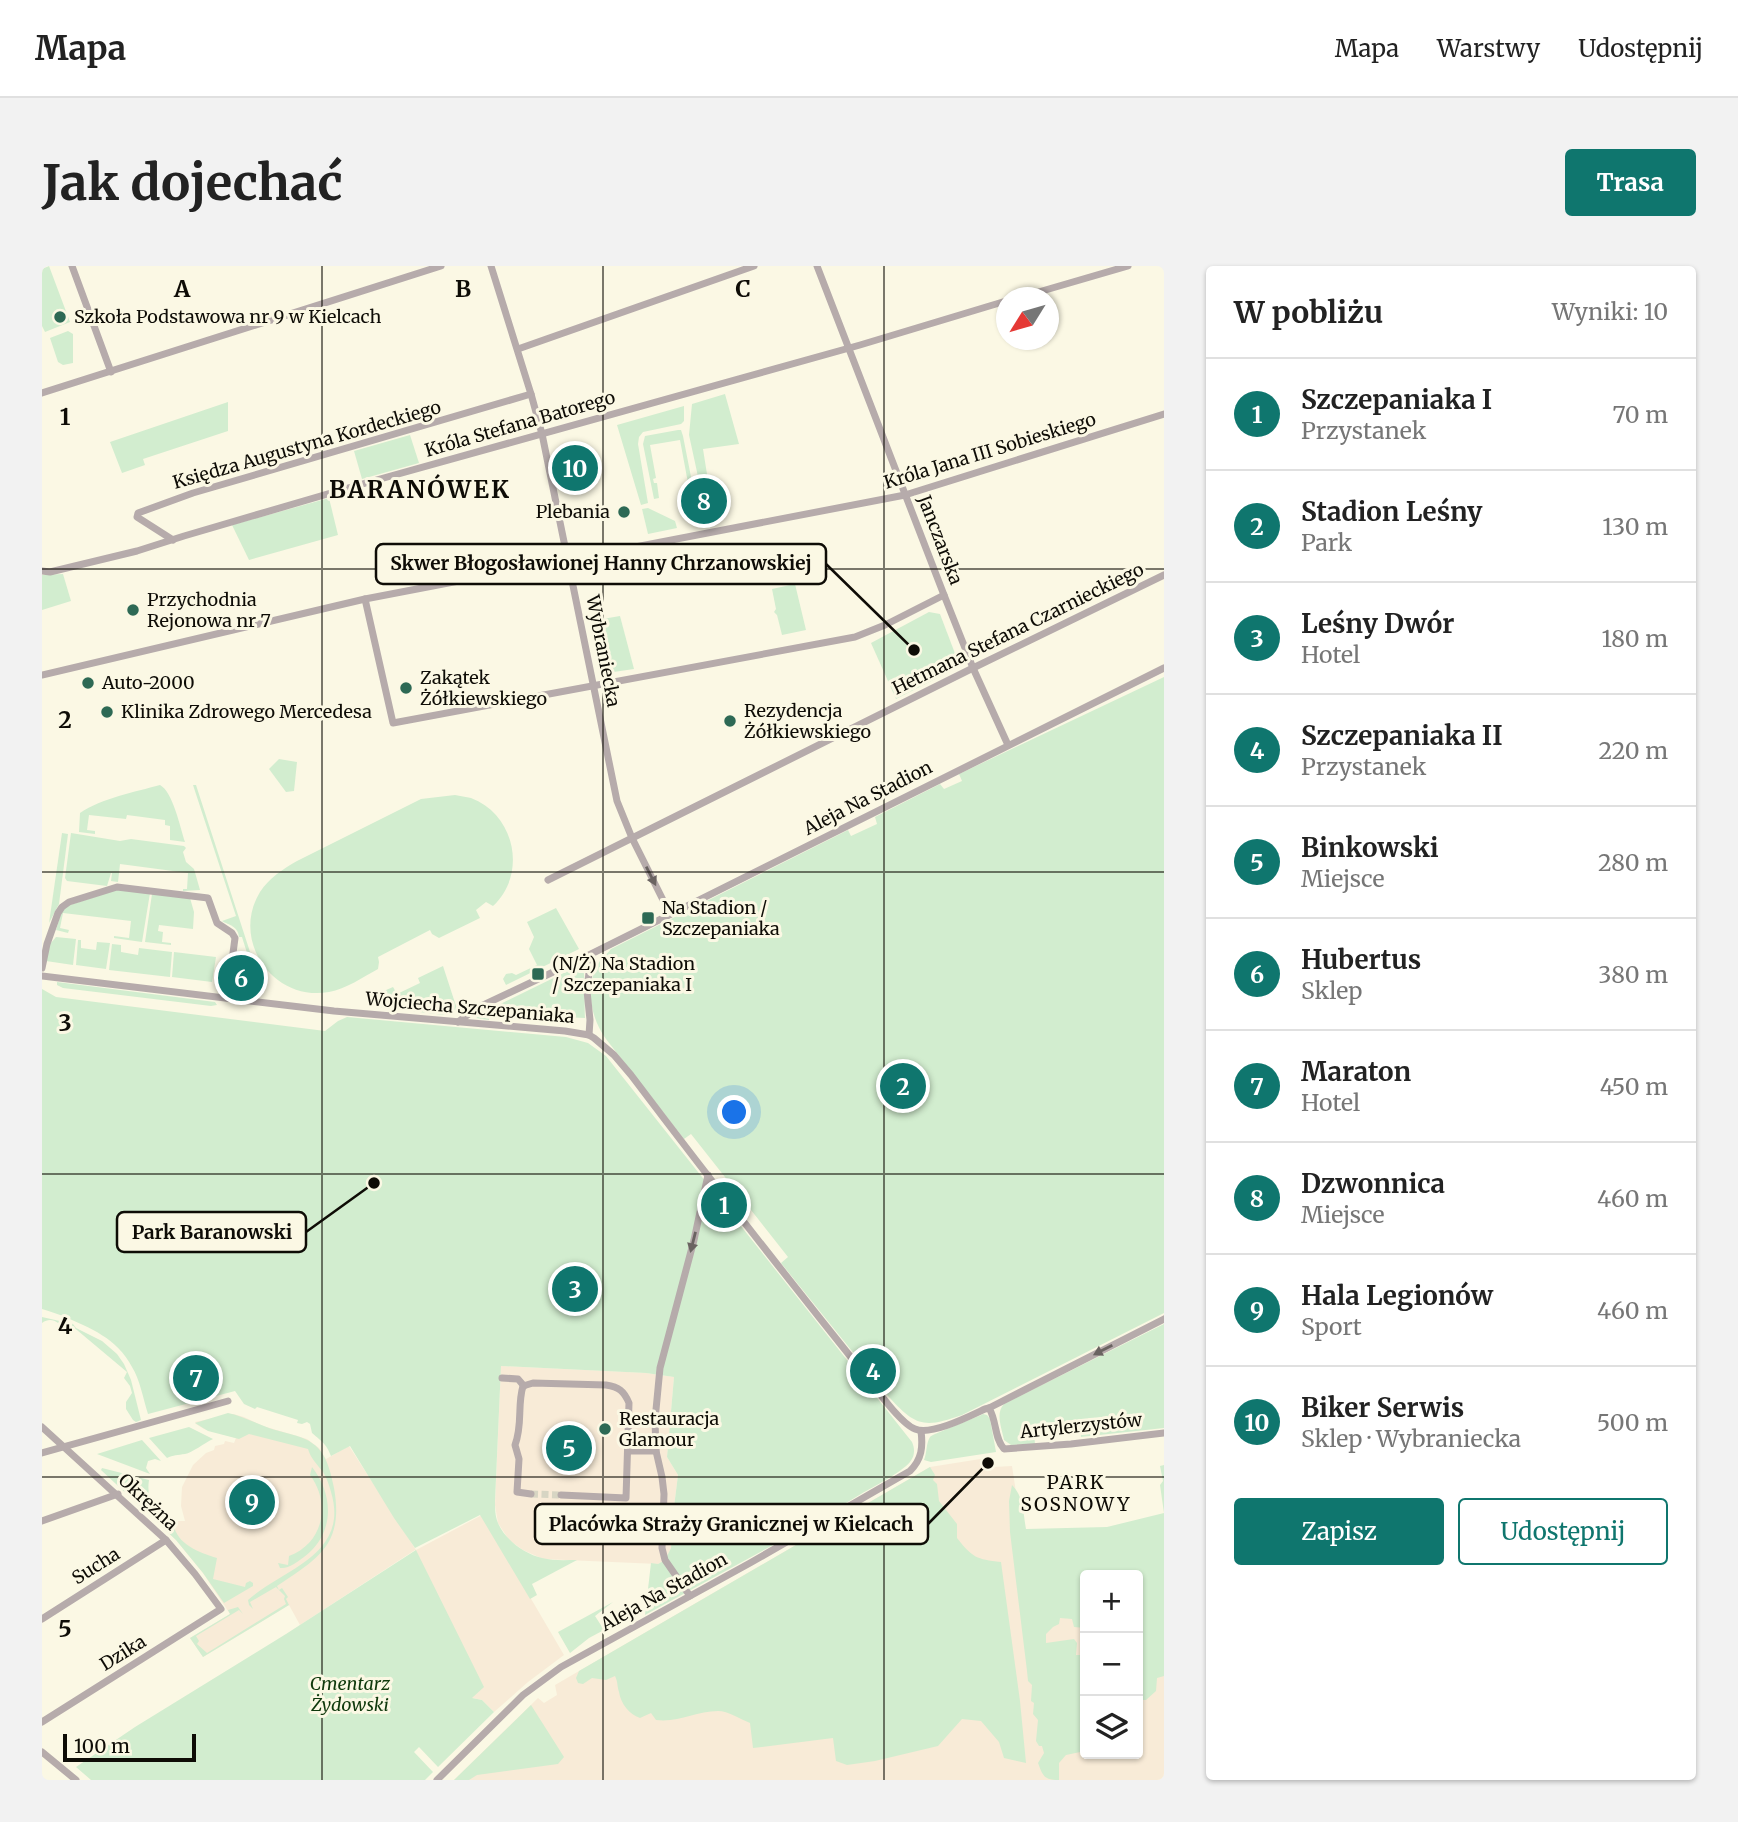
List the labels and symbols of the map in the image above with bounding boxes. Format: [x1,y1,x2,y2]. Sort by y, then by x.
text: A [173,274,191,303]
text: B [455,274,471,303]
text: C [735,274,751,303]
north arrow [996,287,1059,350]
place label: Szkoła Podstawowa nr 9 w Kielcach [74,305,381,328]
marker: Szkoła Podstawowa nr 9 w Kielcach [52,309,68,325]
street label: Króla Stefana Batorego [422,385,618,462]
street label: Księdza Augustyna Kordeckiego [170,395,444,494]
text: 1 [60,402,71,431]
street label: Króla Jana III Sobieskiego [881,407,1099,494]
pin: 10 [552,442,598,494]
district label: BARANÓWEK [329,474,511,505]
pin: 8 [681,475,727,527]
street label: Janczarska [912,491,968,588]
place label: Plebania [536,500,610,523]
marker: Plebania [616,504,632,520]
callout: Skwer Błogosławionej Hanny Chrzanowskiej [376,544,826,584]
text: Skwer Błogosławionej Hanny Chrzanowskiej [390,551,812,575]
street label: Hetmana Stefana Czarnieckiego [888,558,1147,700]
place label: Przychodnia Rejonowa nr 7 [147,588,271,632]
street label: Wybraniecka [581,592,626,709]
marker: Przychodnia Rejonowa nr 7 [125,602,141,618]
place label: Zakątek Żółkiewskiego [420,666,547,710]
place label: Auto-2000 [101,671,195,694]
marker: Auto-2000 [80,675,96,691]
marker: Zakątek Żółkiewskiego [398,680,414,696]
place label: Rezydencja Żółkiewskiego [744,699,871,743]
place label: Klinika Zdrowego Mercedesa [121,700,372,723]
marker: Klinika Zdrowego Mercedesa [99,704,115,720]
text: 2 [58,705,72,734]
marker: Rezydencja Żółkiewskiego [722,713,738,729]
street label: Aleja Na Stadion [799,755,936,840]
one-way arrow [645,866,656,886]
place label: Na Stadion / Szczepaniaka [662,896,780,940]
marker: Na Stadion / Szczepaniaka [640,910,656,926]
pin: 6 [218,952,264,1004]
place label: (N/Ż) Na Stadion / Szczepaniaka I [552,952,695,996]
marker: (N/Ż) Na Stadion / Szczepaniaka I [530,966,546,982]
street label: Wojciecha Szczepaniaka [364,987,576,1028]
text: 3 [58,1008,72,1037]
pin: 2 [880,1060,926,1112]
your location [717,1095,751,1129]
pin: 1 [701,1179,747,1231]
callout: Park Baranowski [117,1212,306,1252]
text: Park Baranowski [132,1220,293,1244]
one-way arrow [687,1231,698,1253]
pin: 3 [552,1263,598,1315]
text: 4 [58,1311,73,1340]
one-way arrow [1093,1344,1113,1355]
pin: 4 [850,1345,896,1397]
pin: 7 [173,1352,219,1404]
place label: Restauracja Glamour [619,1407,720,1451]
street label: Artylerzystów [1018,1408,1144,1443]
marker: Restauracja Glamour [597,1421,613,1437]
pin: 5 [546,1422,592,1474]
street label: Okrężna [114,1468,183,1535]
district label: PARK SOSNOWY [1021,1470,1131,1516]
pin: 9 [229,1476,275,1528]
callout: Placówka Straży Granicznej w Kielcach [535,1504,928,1544]
text: Placówka Straży Granicznej w Kielcach [548,1512,914,1536]
street label: Sucha [68,1542,124,1589]
street label: Aleja Na Stadion [596,1547,731,1636]
text: 5 [58,1614,72,1643]
street label: Dzika [95,1629,150,1676]
park label: Cmentarz Żydowski [310,1672,391,1716]
scale bar [63,1731,196,1763]

